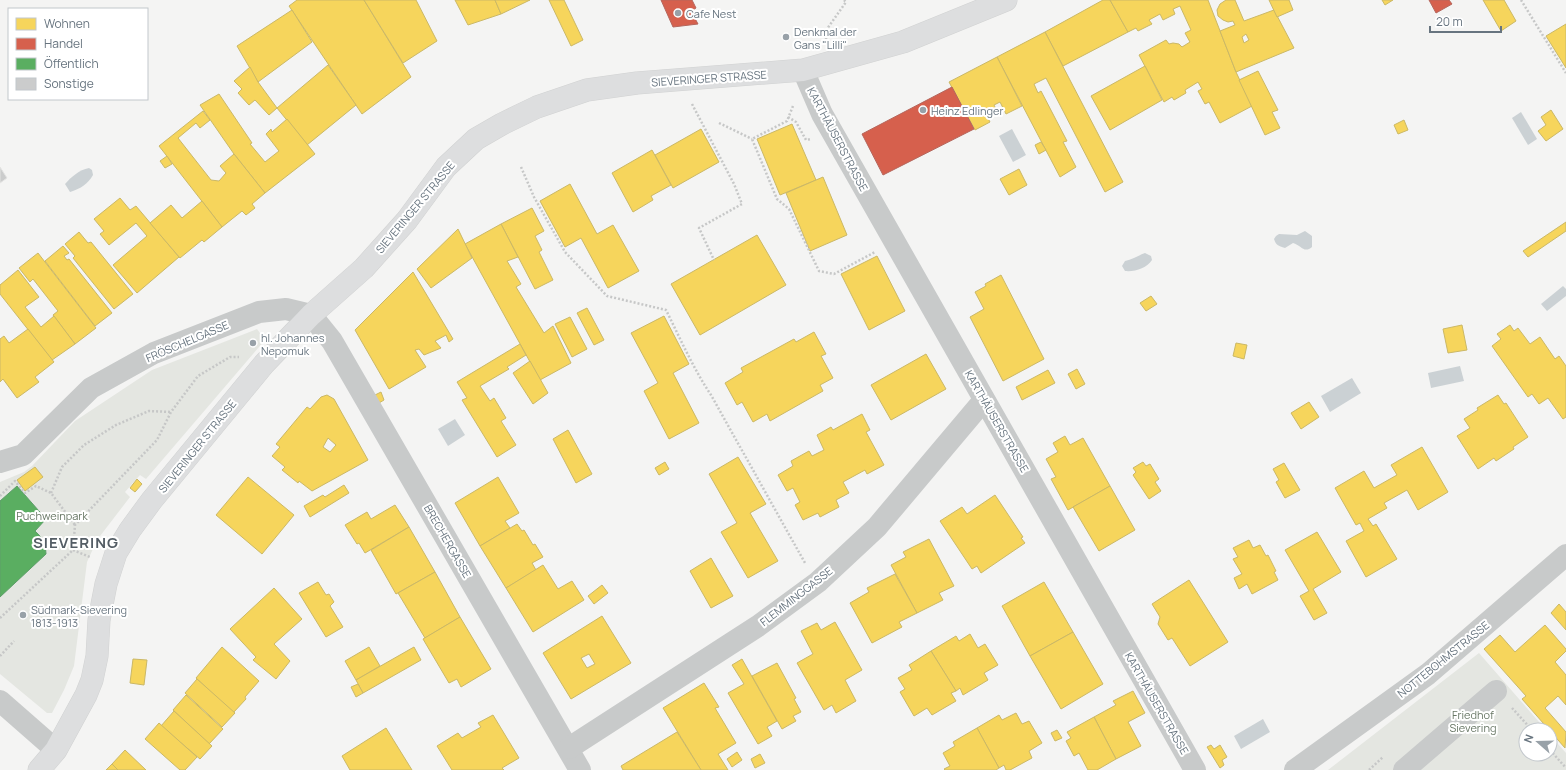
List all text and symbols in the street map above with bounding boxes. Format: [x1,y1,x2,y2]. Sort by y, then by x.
place label: Cafe Nest [686,6,736,21]
legend [8,8,148,100]
marker: Cafe Nest [673,8,683,18]
scale bar [1430,8,1501,34]
text: 20 m [1436,13,1463,30]
text: Wohnen [44,15,90,32]
place label: Denkmal der Gans "Lilli" [794,24,857,52]
marker: Denkmal der Gans "Lilli" [781,32,791,42]
text: Handel [44,35,83,52]
text: Öffentlich [44,55,99,72]
street label: SIEVERINGER STRASSE [651,66,767,90]
text: Sonstige [44,75,94,92]
street label: KARTHÄUSERSTRASSE [804,84,872,194]
place label: Heinz Edlinger [931,103,1003,118]
marker: Heinz Edlinger [918,105,928,115]
street label: SIEVERINGER STRASSE [372,158,458,256]
street label: FRÖSCHELGASSE [143,317,231,365]
place label: hl. Johannes Nepomuk [261,330,325,358]
marker: hl. Johannes Nepomuk [248,338,258,348]
street label: KARTHÄUSERSTRASSE [962,367,1032,475]
street label: SIEVERINGER STRASSE [155,396,239,496]
street label: BRECHERGASSE [421,501,475,581]
park label: Puchweinpark [16,508,88,523]
district label: SIEVERING [33,532,119,553]
street label: FLEMMINGGASSE [757,563,835,629]
place label: Südmark-Sievering 1813-1913 [31,602,127,630]
marker: Südmark-Sievering 1813-1913 [18,610,28,620]
street label: NOTTEBOHMSTRASSE [1394,617,1492,701]
street label: KARTHÄUSERSTRASSE [1122,649,1192,757]
park label: Friedhof Sievering [1450,707,1496,735]
north arrow [1518,722,1558,762]
text: N [1520,732,1537,745]

